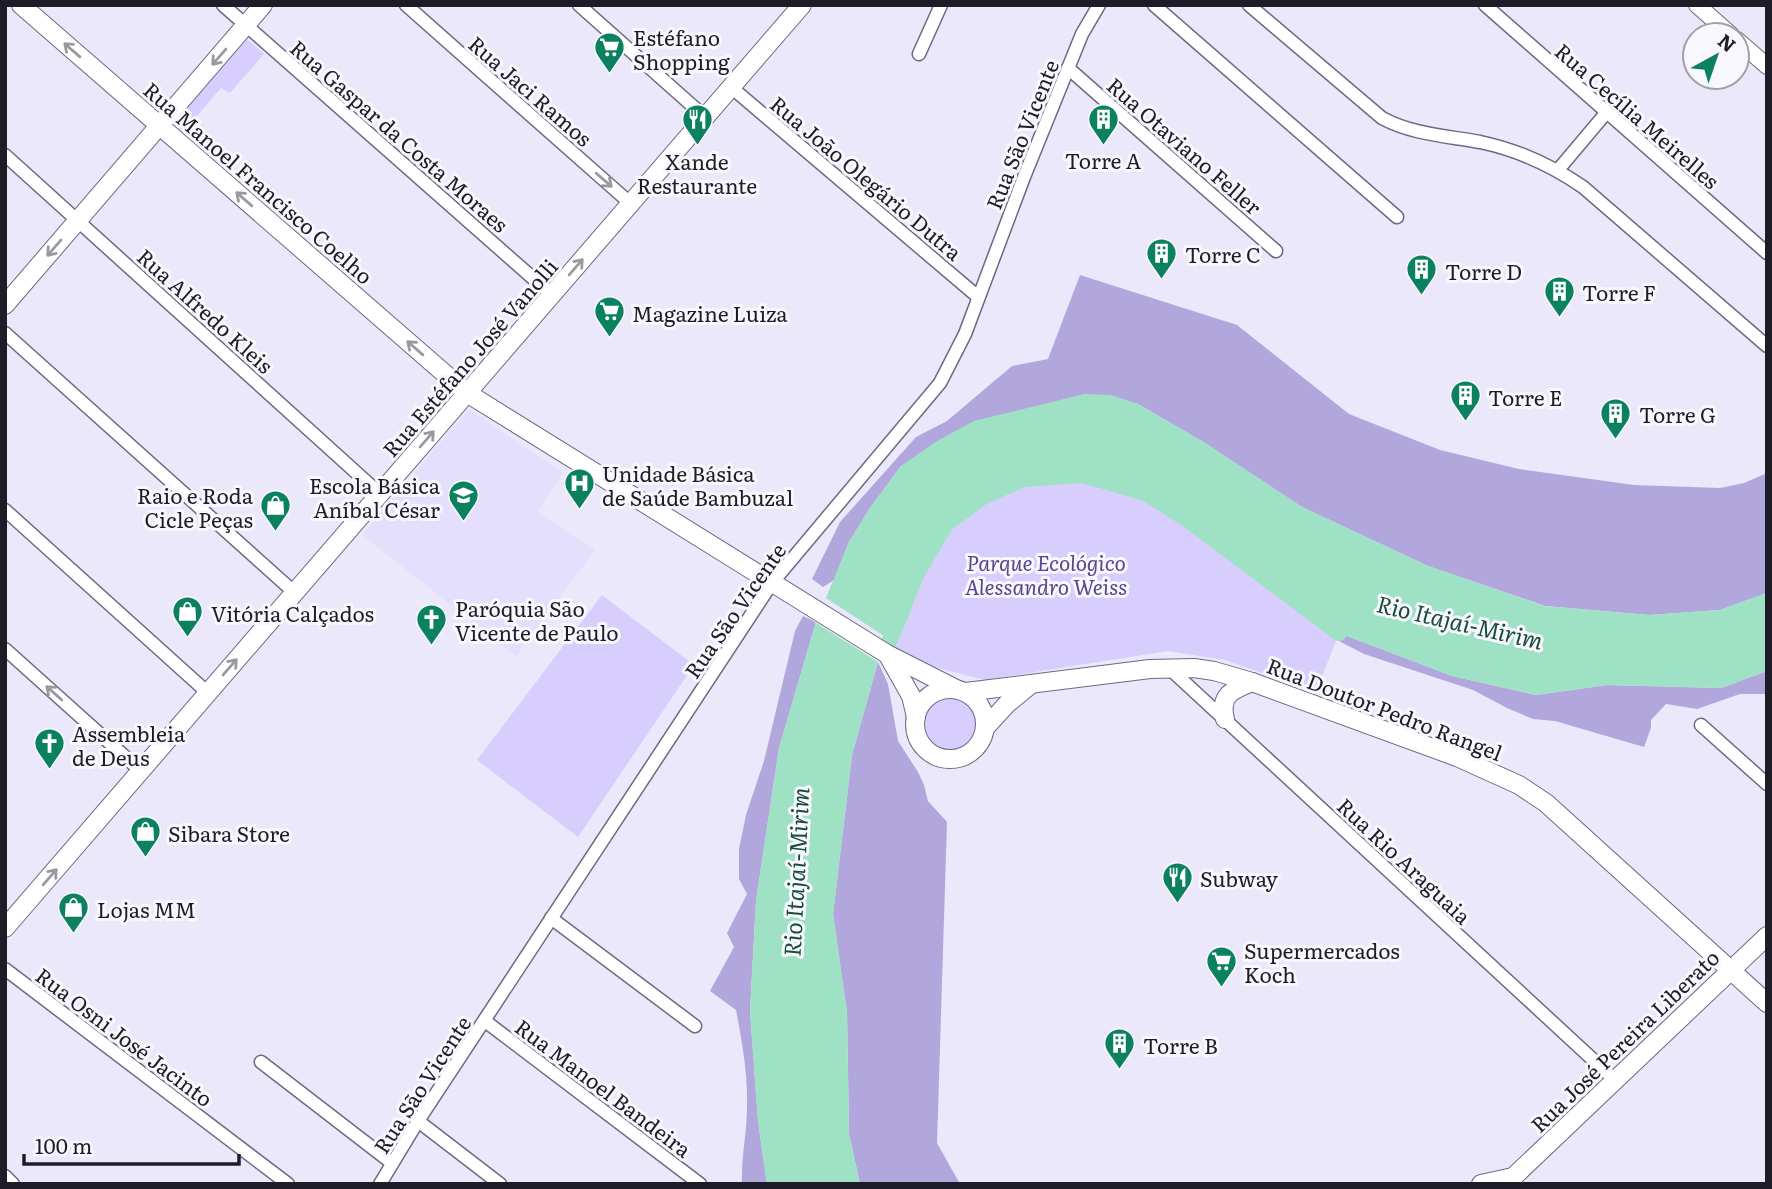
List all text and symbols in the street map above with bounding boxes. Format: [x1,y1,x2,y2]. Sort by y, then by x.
place label: Estéfano Shopping [633,21,730,76]
north arrow [1681,21,1751,91]
text: N [1712,26,1743,58]
street label: Rua Jaci Ramos [462,28,600,152]
supermarket icon: Estéfano Shopping [593,31,627,75]
street label: Rua Gaspar da Costa Moraes [284,32,516,238]
street label: Rua Cecília Meirelles [1549,35,1727,195]
one-way arrow [63,42,81,58]
one-way arrow [211,48,227,66]
street label: Rua São Vicente [977,54,1065,214]
street label: Rua Otaviano Feller [1101,69,1269,221]
street label: Rua Manoel Francisco Coelho [138,74,380,290]
street label: Rua João Olegário Dutra [765,87,970,267]
building icon: Torre A [1086,102,1120,146]
restaurant icon: Xande Restaurante [680,103,714,147]
place label: Torre A [1065,144,1142,175]
place label: Xande Restaurante [637,145,757,200]
one-way arrow [595,172,613,188]
one-way arrow [235,191,253,207]
building icon: Torre C [1145,236,1179,280]
place label: Torre C [1185,238,1261,269]
one-way arrow [46,239,62,257]
street label: Rua Alfredo Kleis [131,240,281,380]
street label: Rua Estéfano José Vanolli [374,251,564,463]
building icon: Torre D [1405,253,1439,297]
place label: Torre D [1445,255,1522,286]
one-way arrow [568,258,584,276]
building icon: Torre F [1542,274,1576,318]
place label: Torre F [1582,276,1656,307]
supermarket icon: Magazine Luiza [592,295,626,339]
place label: Magazine Luiza [632,297,788,328]
one-way arrow [407,340,425,356]
building icon: Torre E [1448,379,1482,423]
place label: Torre E [1488,381,1562,412]
building icon: Torre G [1599,396,1633,440]
place label: Torre G [1639,398,1716,429]
one-way arrow [419,431,435,449]
place label: Unidade Básica de Saúde Bambuzal [602,457,793,512]
hospital icon: Unidade Básica de Saúde Bambuzal [562,467,596,511]
place label: Escola Básica Aníbal César [309,469,441,524]
place label: Raio e Roda Cicle Peças [137,479,254,534]
school or university icon: Escola Básica Aníbal César [446,479,480,523]
shop icon: Raio e Roda Cicle Peças [259,489,293,533]
street label: Rua São Vicente [676,536,792,684]
park label: Parque Ecológico Alessandro Weiss [965,546,1127,601]
water label: Rio Itajaí-Mirim [1374,585,1546,657]
place label: Paróquia São Vicente de Paulo [455,592,619,647]
shop icon: Vitória Calçados [171,595,205,639]
place label: Vitória Calçados [211,597,374,628]
church icon: Paróquia São Vicente de Paulo [415,602,449,646]
street label: Rua Doutor Pedro Rangel [1263,649,1507,767]
one-way arrow [222,659,238,677]
one-way arrow [45,685,63,701]
place label: Assembleia de Deus [72,717,186,772]
church icon: Assembleia de Deus [32,727,66,771]
water label: Rio Itajaí-Mirim [774,787,816,957]
street label: Rua Rio Araguaia [1331,790,1479,931]
shop icon: Sibara Store [128,815,162,859]
place label: Sibara Store [168,817,290,848]
restaurant icon: Subway [1160,860,1194,904]
place label: Subway [1200,862,1279,893]
one-way arrow [42,868,58,886]
shop icon: Lojas MM [57,891,91,935]
place label: Lojas MM [97,893,196,924]
place label: Supermercados Koch [1244,934,1400,989]
street label: Rua José Pereira Liberato [1523,941,1725,1139]
supermarket icon: Supermercados Koch [1204,944,1238,988]
street label: Rua Osni José Jacinto [30,959,220,1113]
street label: Rua São Vicente [365,1009,477,1159]
street label: Rua Manoel Bandeira [509,1010,699,1164]
building icon: Torre B [1103,1027,1137,1071]
place label: Torre B [1143,1029,1218,1060]
scale bar [24,1122,240,1166]
text: 100 m [35,1129,92,1160]

